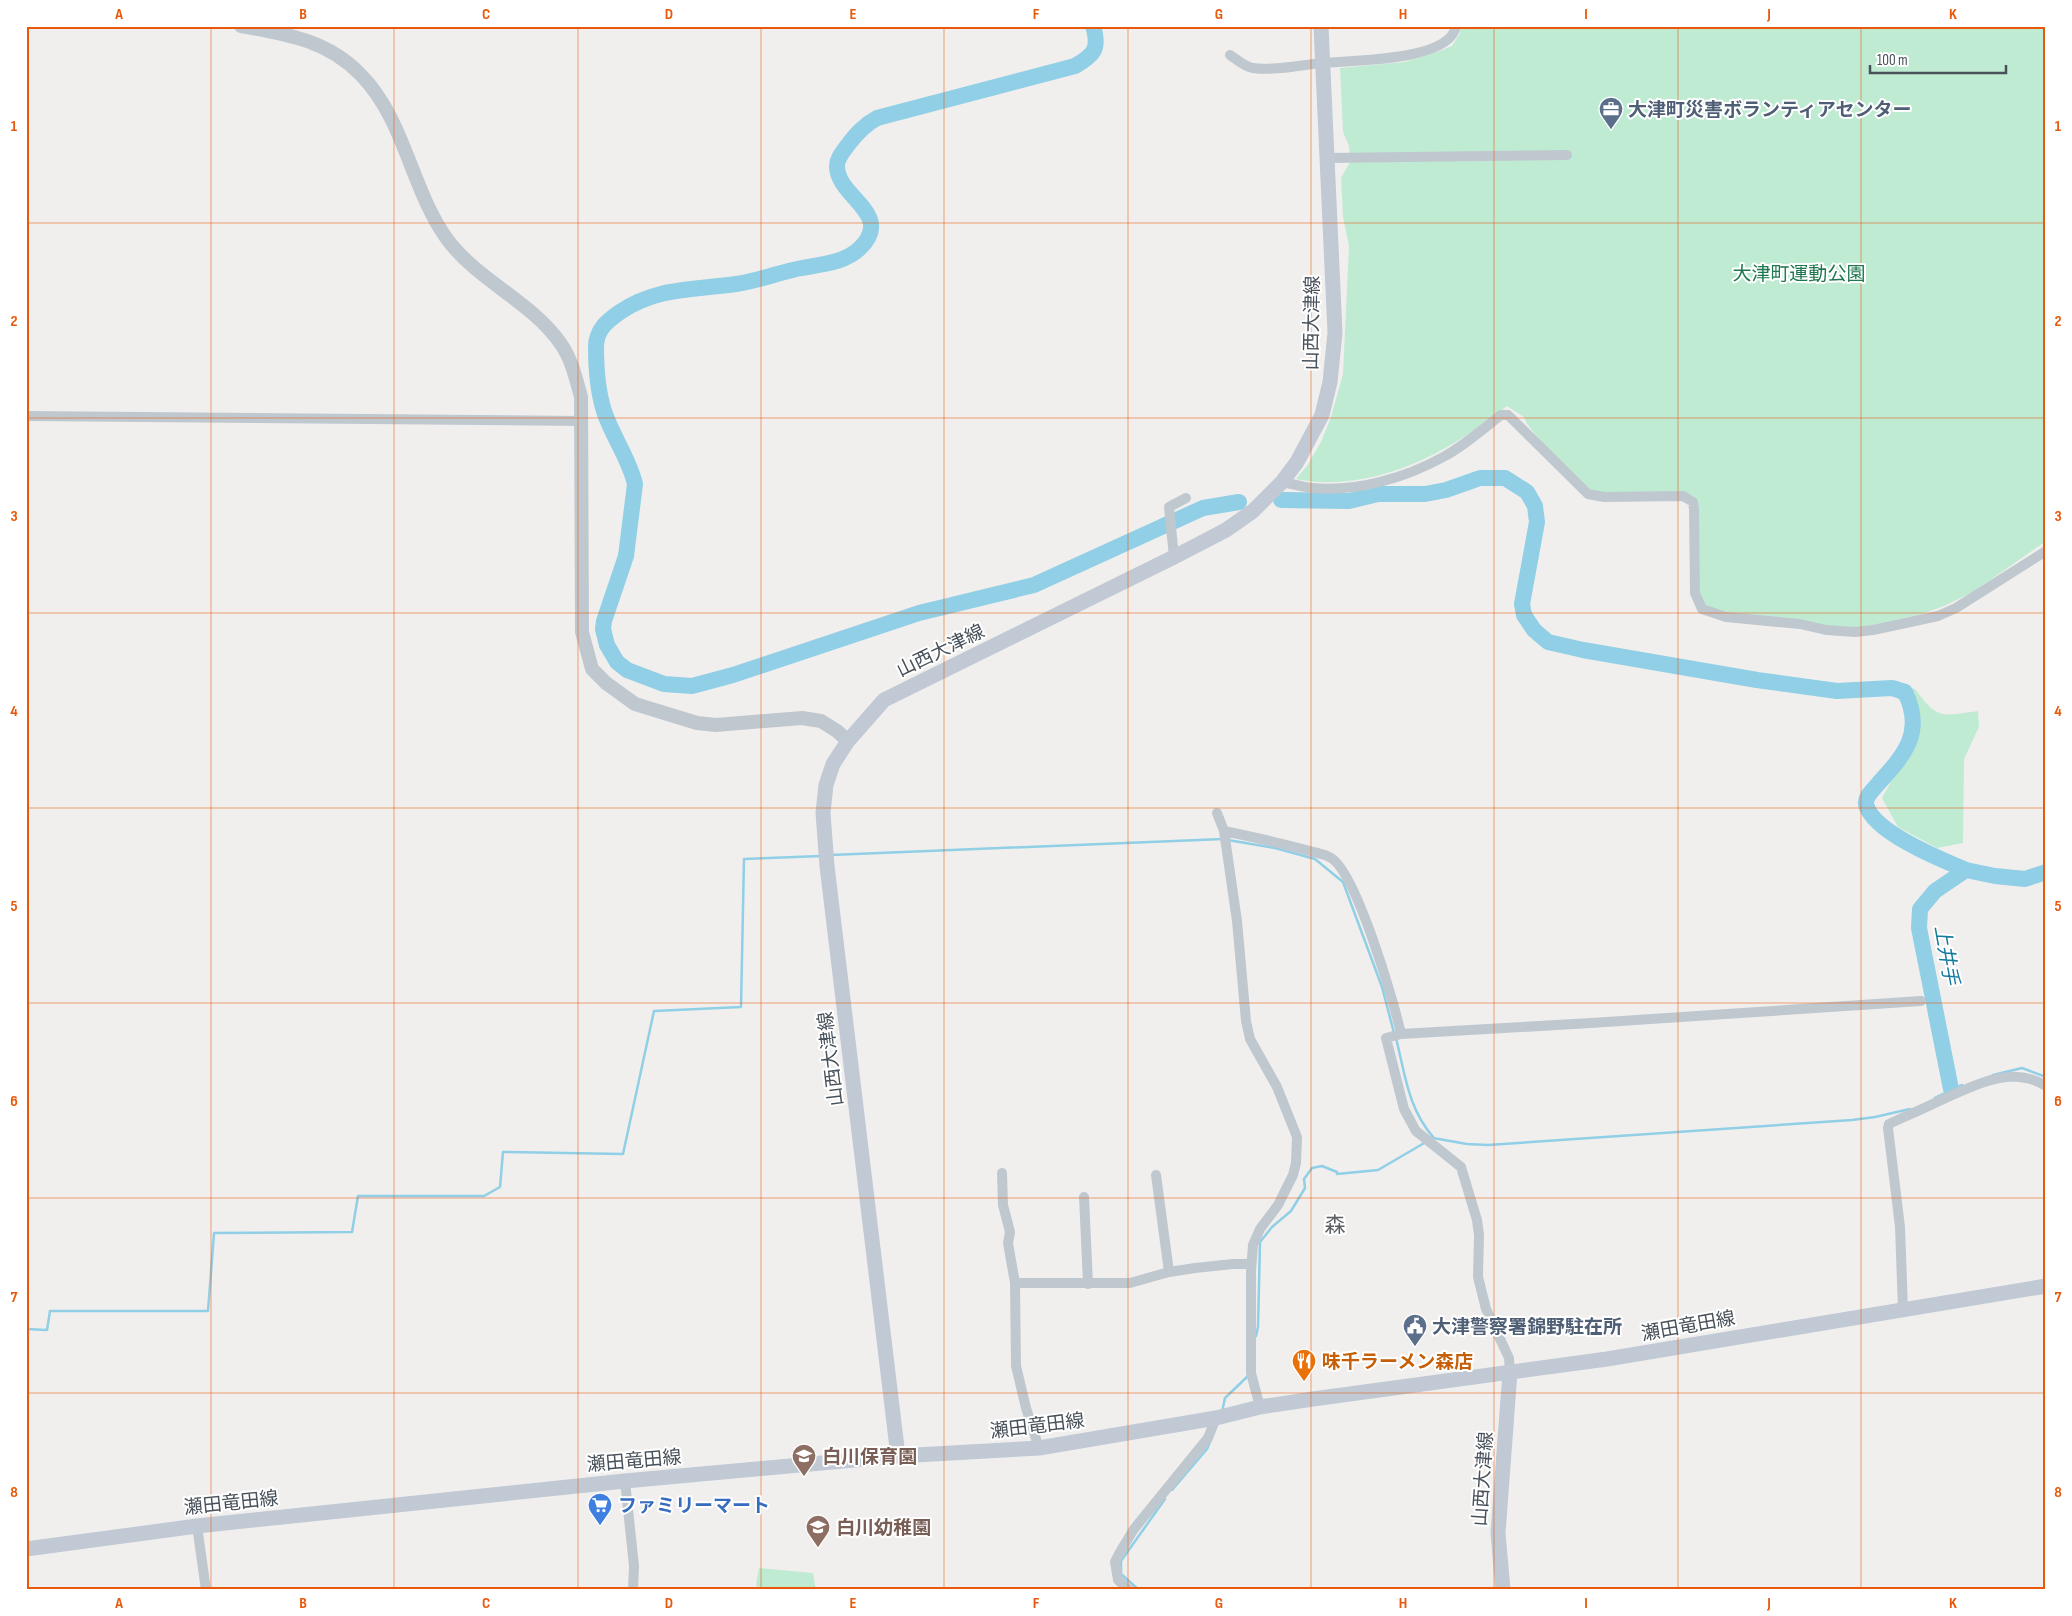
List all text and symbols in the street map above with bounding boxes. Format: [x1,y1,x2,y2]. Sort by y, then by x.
text: A [114,5,123,24]
text: B [299,5,307,24]
text: C [482,5,490,24]
text: D [665,5,673,24]
text: E [850,5,857,24]
text: F [1033,5,1040,24]
text: G [1215,5,1223,24]
text: H [1399,5,1407,24]
text: I [1584,5,1588,24]
text: J [1766,5,1771,24]
text: K [1949,5,1957,24]
scale bar [1870,42,2006,74]
text: 100 m [1877,51,1908,70]
office icon: 大津町災害ボランティアセンター [1598,96,1624,130]
place label: 大津町災害ボランティアセンター [1628,99,1911,122]
text: 1 [11,117,18,136]
text: 1 [2055,117,2062,136]
park label: 大津町運動公園 [1732,263,1866,286]
street label: 山西大津線 [1300,275,1325,371]
text: 2 [10,312,18,331]
text: 2 [2054,312,2062,331]
text: 3 [10,507,18,526]
text: 3 [2054,507,2062,526]
street label: 山西大津線 [893,620,988,683]
text: 4 [10,702,18,721]
text: 4 [2054,702,2062,721]
text: 5 [10,897,18,916]
text: 5 [2054,897,2062,916]
water label: 上井手 [1929,924,1963,988]
street label: 山西大津線 [814,1010,849,1107]
text: 6 [10,1092,18,1111]
text: 6 [2054,1092,2062,1111]
district label: 森 [1325,1213,1346,1238]
text: 7 [11,1288,18,1307]
text: 7 [2055,1288,2062,1307]
street label: 瀬田竜田線 [1639,1307,1737,1346]
public building icon: 大津警察署錦野駐在所 [1402,1313,1428,1347]
place label: 大津警察署錦野駐在所 [1432,1316,1622,1339]
restaurant icon: 味千ラーメン森店 [1291,1348,1317,1382]
place label: 味千ラーメン森店 [1322,1351,1473,1374]
street label: 瀬田竜田線 [989,1409,1086,1444]
street label: 山西大津線 [1469,1431,1498,1527]
school or university icon: 白川保育園 [791,1443,817,1477]
street label: 瀬田竜田線 [586,1446,682,1477]
place label: 白川保育園 [822,1446,917,1469]
text: 8 [10,1483,18,1502]
text: 8 [2054,1483,2062,1502]
street label: 瀬田竜田線 [183,1487,280,1520]
supermarket icon: ファミリーマート [587,1492,613,1526]
place label: ファミリーマート [618,1495,770,1518]
school or university icon: 白川幼稚園 [805,1514,831,1548]
place label: 白川幼稚園 [836,1517,931,1540]
text: A [114,1594,123,1613]
text: B [299,1594,307,1613]
text: C [482,1594,490,1613]
text: D [665,1594,673,1613]
text: E [850,1594,857,1613]
text: F [1033,1594,1040,1613]
text: G [1215,1594,1223,1613]
text: H [1399,1594,1407,1613]
text: I [1584,1594,1588,1613]
text: J [1766,1594,1771,1613]
text: K [1949,1594,1957,1613]

